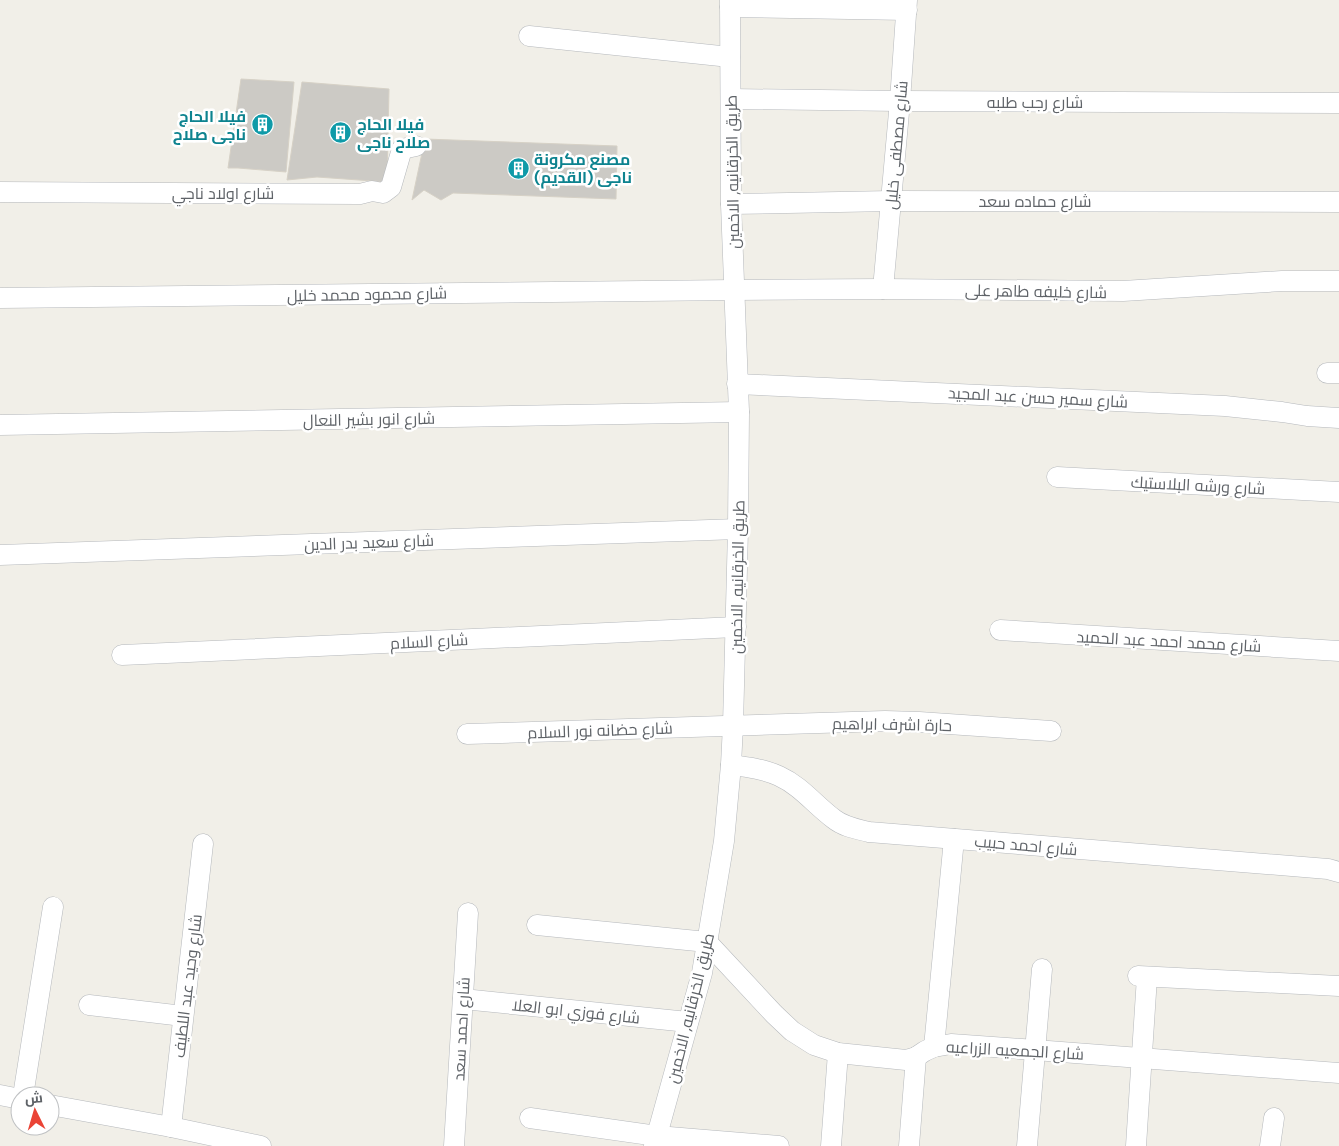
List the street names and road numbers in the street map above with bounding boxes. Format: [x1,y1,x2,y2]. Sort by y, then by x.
street label: شارع مصطفى خليل [880,80,914,211]
street label: شارع رجب طلبه [987,92,1083,114]
street label: طريق الخرقانيه, الاخمين [721,95,744,249]
street label: شارع اولاد ناجي [172,183,274,207]
street label: شارع حماده سعد [979,191,1091,213]
street label: شارع خليفه طاهر على [965,280,1107,304]
street label: شارع محمود محمد خليل [287,283,447,307]
street label: شارع سمير حسن عبد المجيد [947,382,1129,414]
street label: شارع انور بشير النعال [303,408,435,432]
street label: شارع ورشه البلاستيك [1130,471,1266,501]
street label: طريق الخرقانيه, الاخمين [726,500,749,654]
street label: شارع سعيد بدر الدين [304,530,434,556]
street label: شارع محمد احمد عبد الحميد [1076,626,1262,658]
street label: شارع السلام [389,629,469,655]
street label: حارة اشرف ابراهيم [832,713,952,737]
street label: شارع حضانه نور السلام [527,717,673,745]
street label: شارع احمد حبيب [973,831,1078,861]
street label: شارع وحيد عبد اللطيف [168,913,208,1059]
street label: طريق الخرقانيه, الاخمين [662,931,719,1085]
street label: شارع احمد سعد [448,977,476,1082]
street label: شارع فوزي ابو العلا [511,994,641,1032]
street label: شارع الجمعيه الزراعيه [945,1036,1085,1066]

